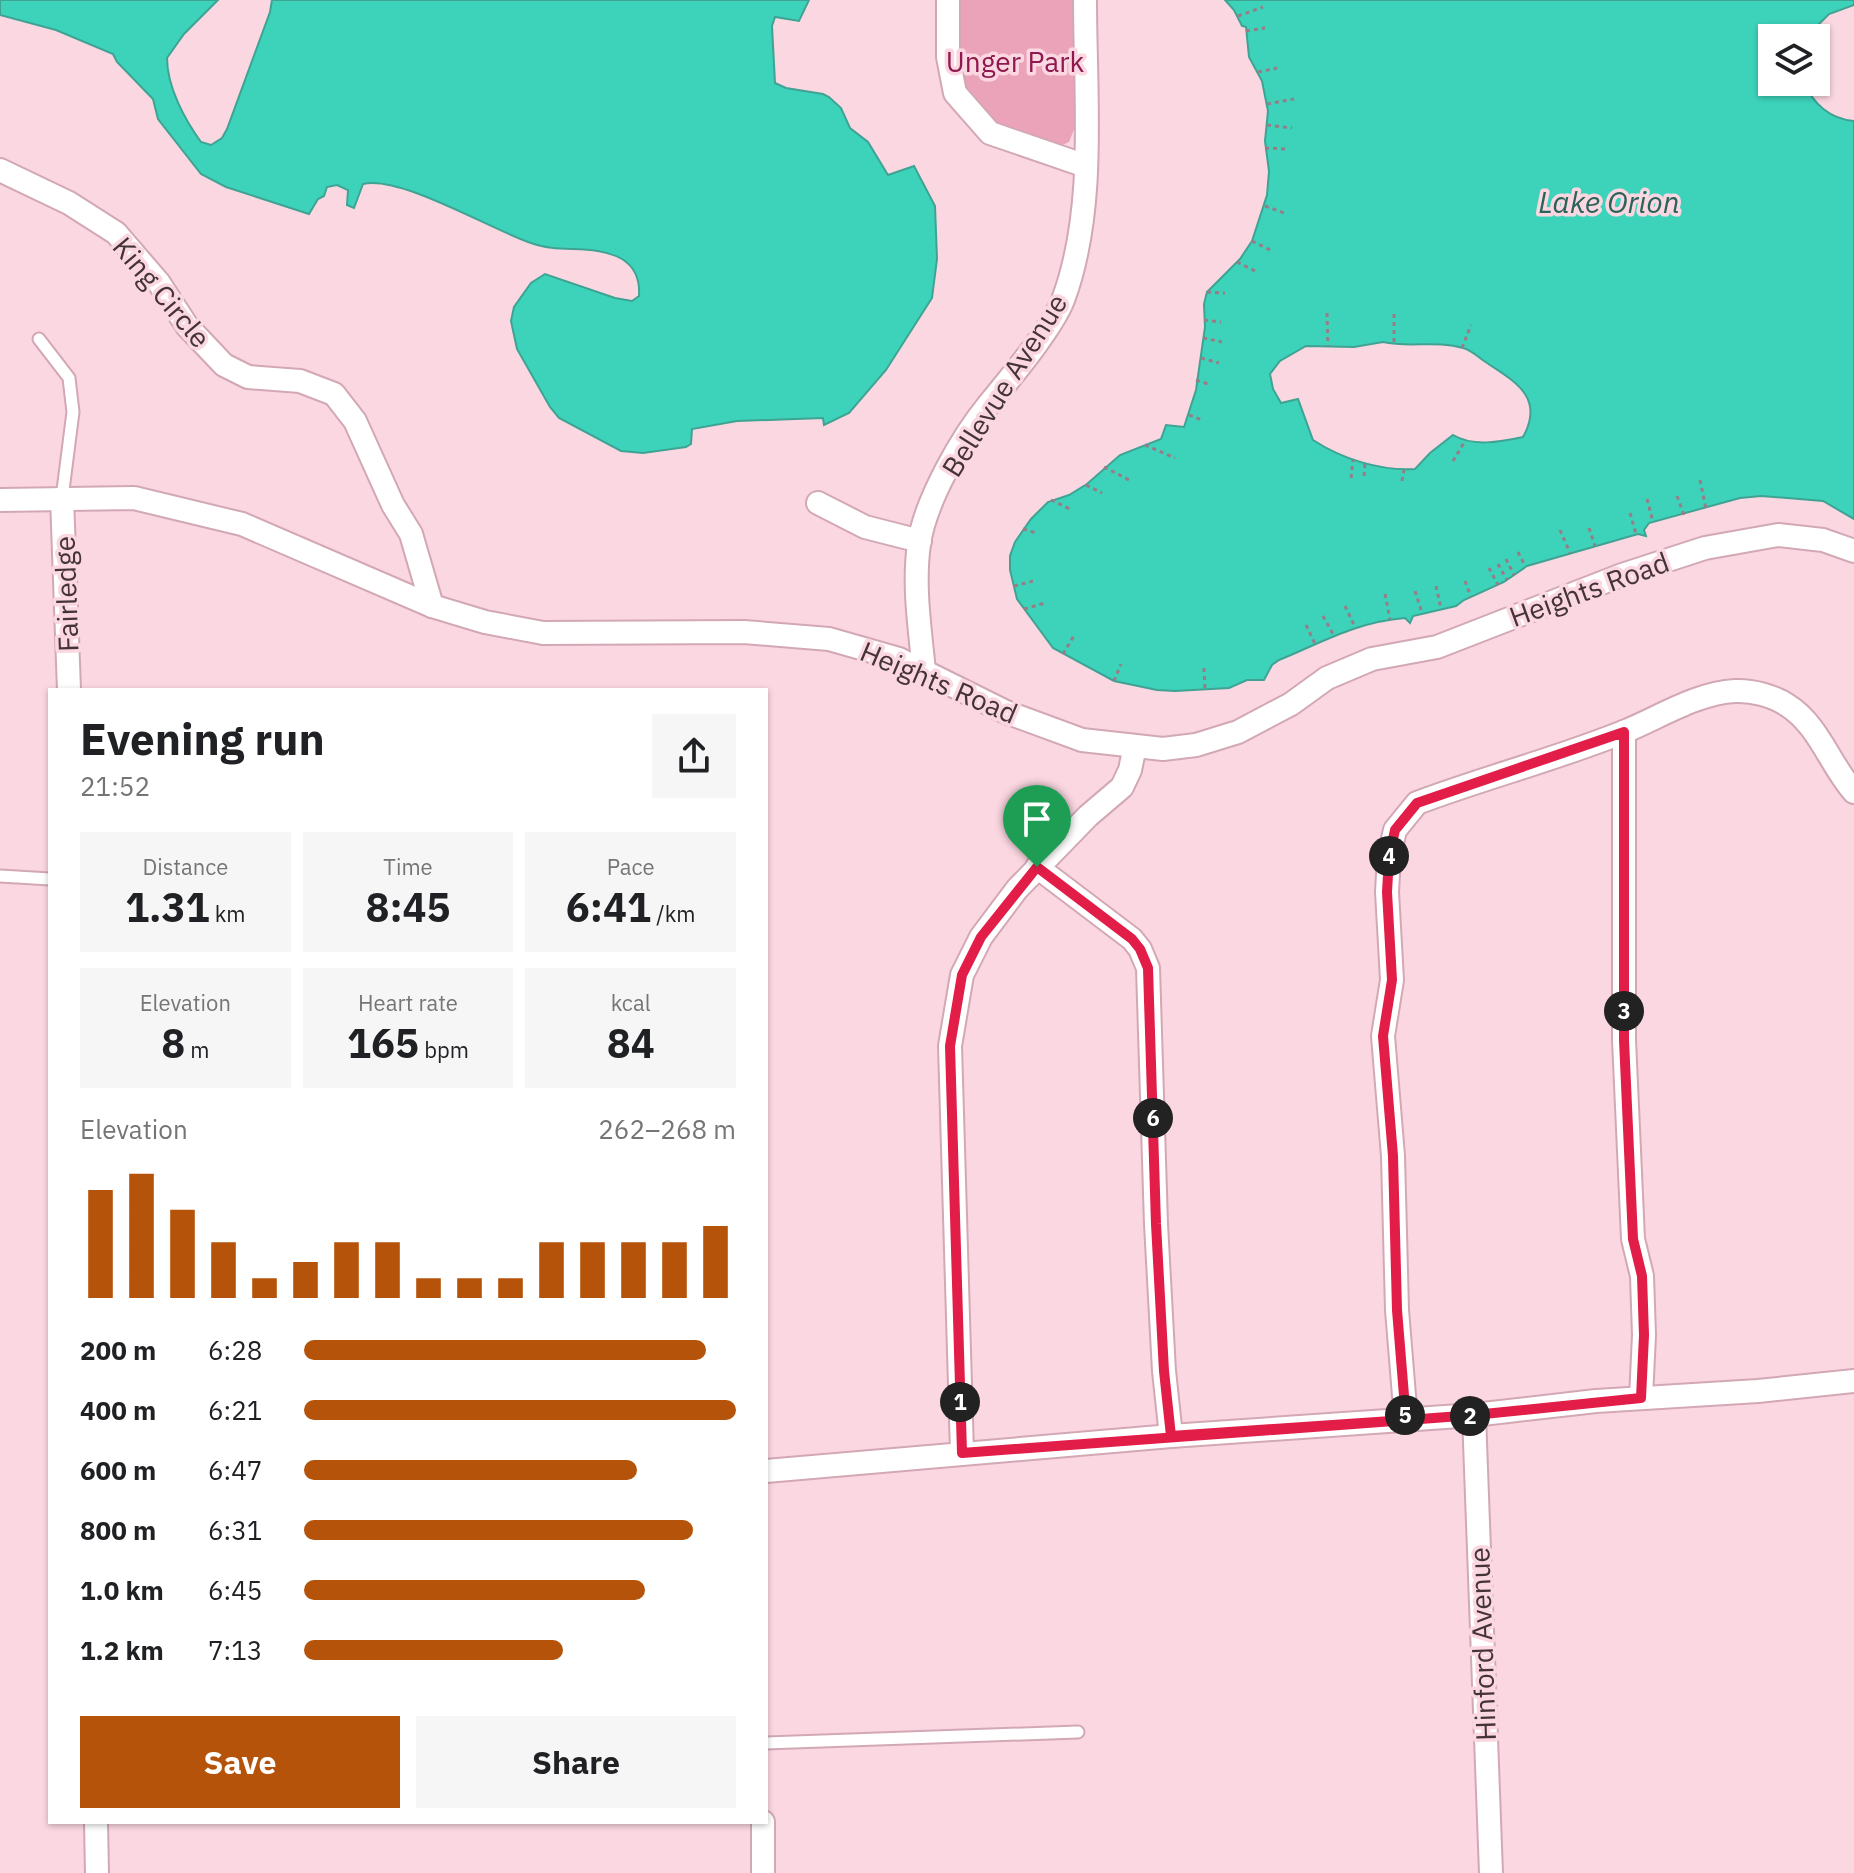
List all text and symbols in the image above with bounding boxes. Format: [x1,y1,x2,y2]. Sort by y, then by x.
map controls [1758,24,1830,96]
button: layers [1758,24,1830,96]
park label: Unger Park [946,43,1084,80]
water label: Lake Orion [1538,182,1680,221]
street label: King Circle [105,229,219,355]
street label: Bellevue Avenue [933,287,1075,483]
street label: Fairledge [45,535,87,653]
street label: Heights Road [1504,543,1674,635]
street label: Heights Road [855,632,1023,732]
text: Evening run [80,710,325,767]
button: share [652,714,736,798]
text: 21:52 [80,769,150,803]
pin [1003,785,1071,867]
icon: arrive [1015,797,1059,841]
pin: 4 [1369,836,1409,876]
text: 4 [1382,841,1396,870]
text: Distance [142,852,228,881]
text: Time [383,852,433,881]
text: Pace [607,852,655,881]
text: 1.31 [125,881,210,933]
text: 8:45 [365,881,451,933]
text: 6:41 [566,881,651,933]
text: km [210,899,246,928]
text: /km [651,899,695,928]
text: Elevation [140,988,231,1017]
text: Heart rate [358,988,458,1017]
text: kcal [611,988,651,1017]
pin: 3 [1604,991,1644,1031]
text: 3 [1617,996,1631,1025]
text: 8 [161,1017,185,1069]
text: 165 [347,1017,419,1069]
text: 84 [607,1017,655,1069]
text: m [185,1035,210,1064]
text: bpm [419,1035,469,1064]
pin: 6 [1133,1098,1173,1138]
text: 6 [1146,1103,1160,1132]
text: Elevation [80,1112,188,1146]
text: 262–268 m [598,1112,736,1146]
text: 200 m [80,1333,156,1367]
text: 6:28 [208,1333,262,1367]
pin: 1 [940,1382,980,1422]
text: 1 [953,1387,967,1416]
text: 400 m [80,1393,156,1427]
text: 6:21 [208,1393,262,1427]
pin: 5 [1385,1395,1425,1435]
pin: 2 [1450,1396,1490,1436]
text: 5 [1398,1400,1412,1429]
text: 2 [1463,1401,1477,1430]
text: 600 m [80,1453,156,1487]
text: 6:47 [208,1453,262,1487]
text: 800 m [80,1513,156,1547]
text: 6:31 [208,1513,262,1547]
street label: Hinford Avenue [1460,1547,1504,1741]
text: 1.0 km [80,1573,164,1607]
text: 6:45 [208,1573,262,1607]
text: 1.2 km [80,1633,164,1667]
text: 7:13 [208,1633,262,1667]
button: Save [80,1716,400,1808]
button: Share [416,1716,736,1808]

